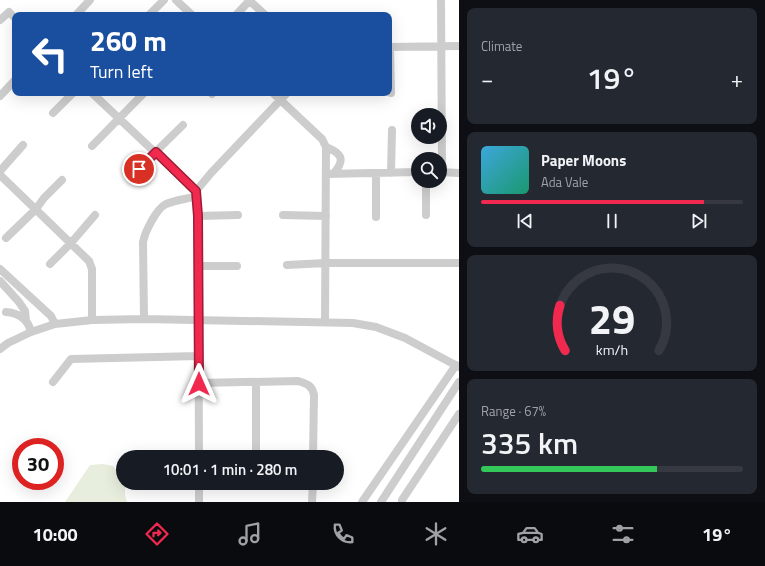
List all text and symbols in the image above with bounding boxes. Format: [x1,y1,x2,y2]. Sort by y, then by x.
text: 260 m [90,19,167,62]
icon: left [24,28,76,80]
text: Climate [481,36,522,56]
text: 19° [587,55,637,101]
text: Turn left [90,58,153,85]
text: − [481,62,493,96]
text: + [731,62,743,96]
map controls [411,108,447,188]
button: sound [411,108,447,144]
text: Paper Moons [541,149,626,172]
pin [122,152,156,186]
button: search [411,152,447,188]
icon: arrive [128,158,150,180]
text: Ada Vale [541,172,588,192]
icon: previous [514,210,536,232]
icon: pause [601,210,623,232]
icon: next [688,210,710,232]
text: 29 [589,287,635,350]
text: km/h [596,338,628,360]
position arrow [178,363,220,405]
text: Range · 67% [481,401,546,421]
text: 335 km [481,420,578,466]
speed limit sign: 30 [12,438,64,490]
text: 10:01 · 1 min · 280 m [163,458,297,481]
icon: directions [143,520,171,548]
icon: music [236,520,264,548]
icon: phone [329,520,357,548]
icon: climate [422,520,450,548]
icon: car [516,520,544,548]
icon: filters [609,520,637,548]
text: 10:00 [33,521,78,548]
text: 19° [702,521,732,548]

